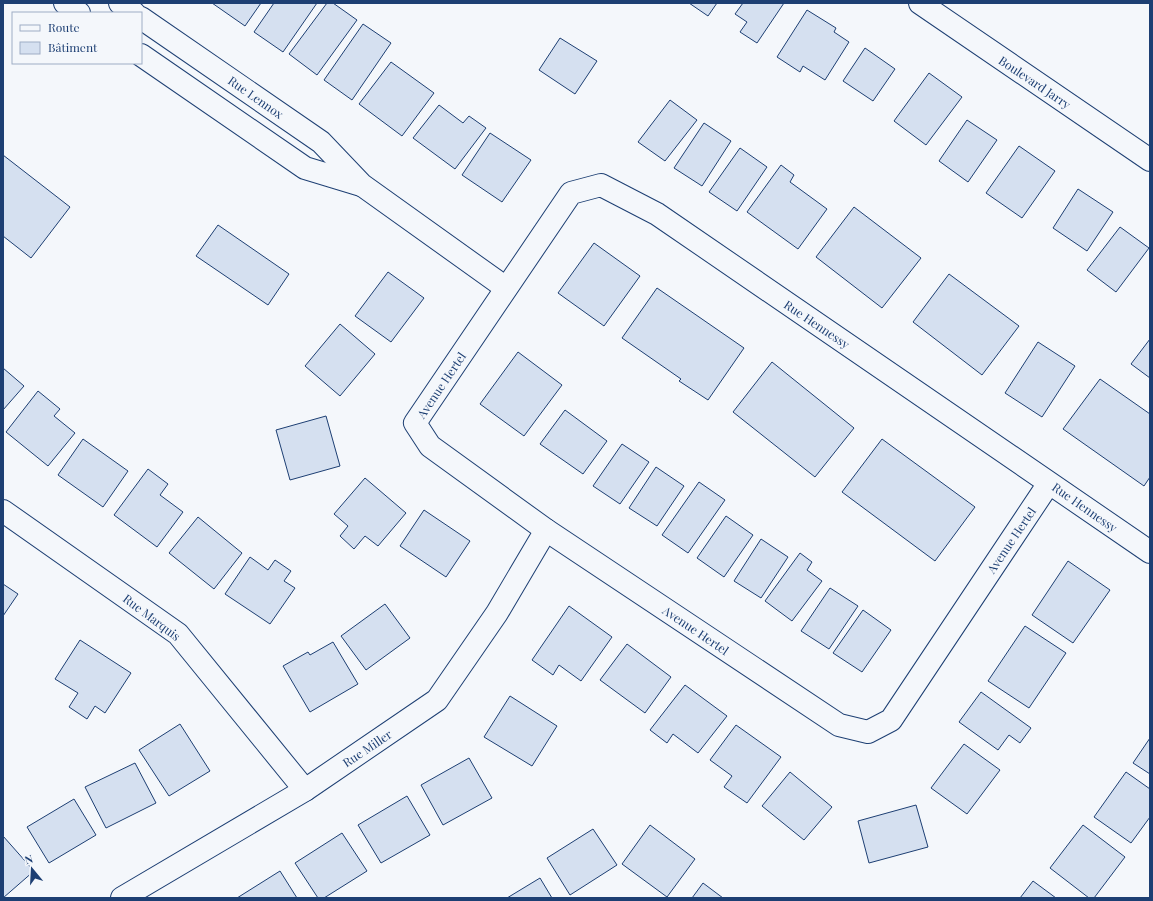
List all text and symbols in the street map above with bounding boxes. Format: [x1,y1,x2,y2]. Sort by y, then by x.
legend [12,12,142,64]
text: Route [48,19,80,35]
text: Bâtiment [48,39,98,55]
street label: Boulevard Jarry [996,52,1074,112]
street label: Rue Lennox [225,72,287,122]
street label: Rue Hennessy [781,296,853,352]
street label: Avenue Hertel [412,348,469,422]
street label: Rue Hennessy [1049,479,1121,535]
street label: Avenue Hertel [982,503,1039,577]
street label: Rue Marquis [120,590,184,644]
street label: Avenue Hertel [659,601,733,658]
street label: Rue Miller [339,725,395,770]
north arrow [12,849,52,889]
text: N [23,851,35,867]

